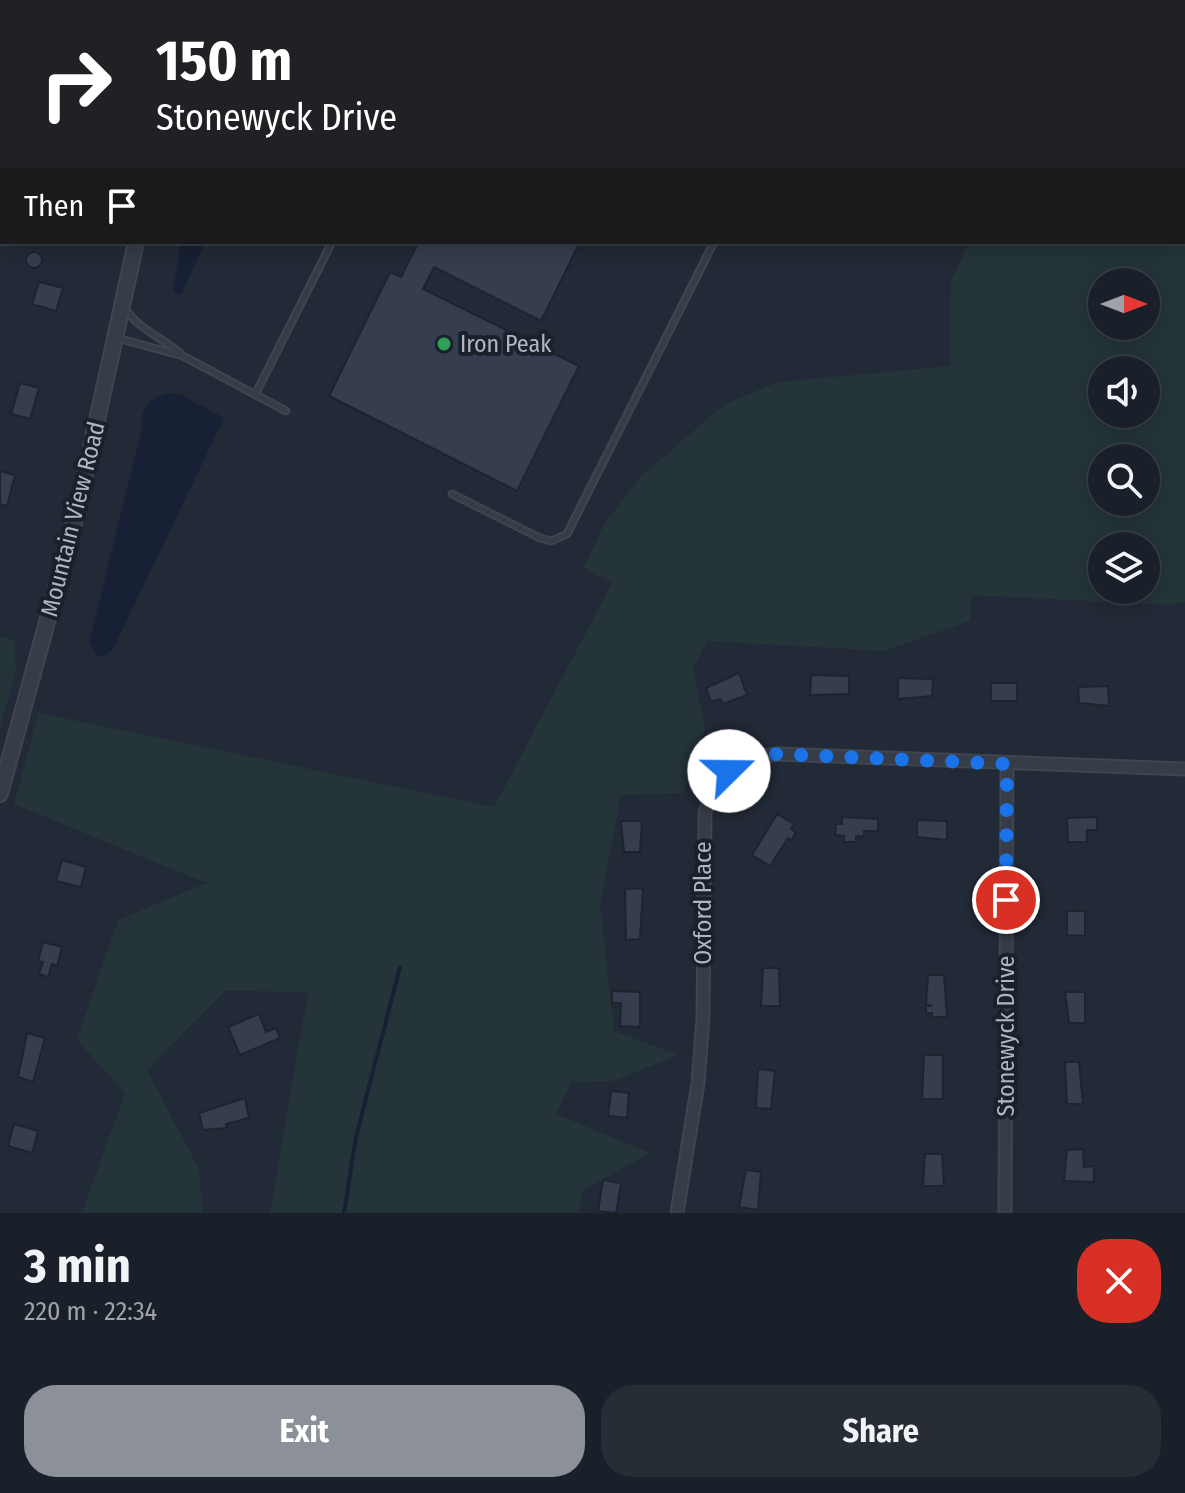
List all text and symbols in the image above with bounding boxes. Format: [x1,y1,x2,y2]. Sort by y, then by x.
text: 150 m [156,28,292,95]
icon: right [24,32,128,136]
text: Stonewyck Drive [156,96,397,140]
icon: arrive [100,184,144,228]
text: Then [24,188,84,224]
north arrow [1088,268,1160,340]
map controls [1088,268,1160,604]
place label: Iron Peak [460,330,552,358]
marker: Iron Peak [435,335,453,353]
button: sound [1088,356,1160,428]
street label: Mountain View Road [35,419,111,619]
button: search [1088,444,1160,516]
button: layers [1088,532,1160,604]
position arrow [687,729,771,813]
street label: Oxford Place [689,841,717,965]
pin [972,866,1040,934]
icon: arrive [984,878,1028,922]
street label: Stonewyck Drive [992,956,1020,1116]
text: 3 min [24,1237,131,1295]
button: close [1077,1239,1161,1323]
text: 220 m · 22:34 [24,1296,157,1327]
button: Exit [24,1385,585,1477]
button: Share [601,1385,1161,1477]

